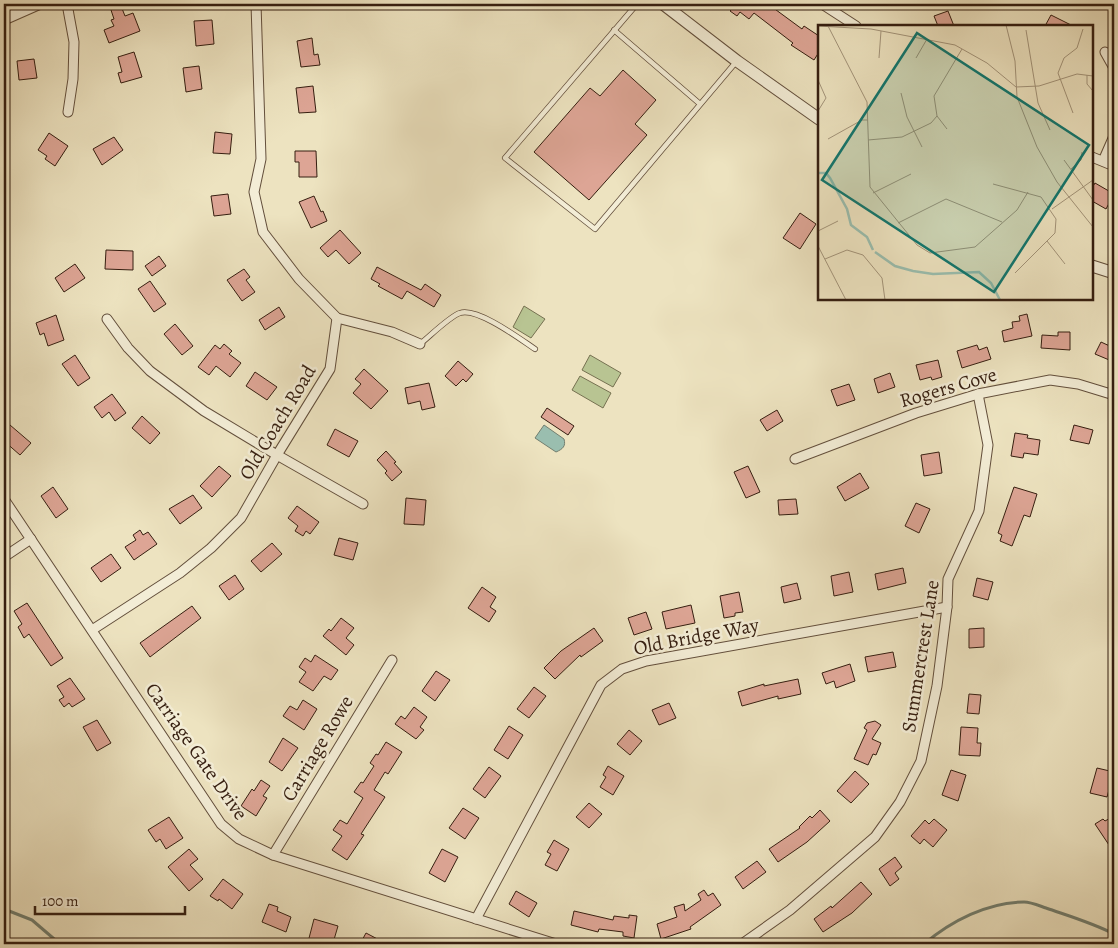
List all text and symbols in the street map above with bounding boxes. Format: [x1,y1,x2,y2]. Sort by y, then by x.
inset map [818,25,1093,300]
street label: Old Coach Road [232,360,322,485]
street label: Rogers Cove [897,361,1000,414]
street label: Summercrest Lane [895,578,946,734]
street label: Old Bridge Way [631,611,762,662]
street label: Carriage Gate Drive [139,677,254,825]
street label: Carriage Rowe [275,690,360,806]
scale bar [35,883,185,915]
text: 100 m [42,891,79,911]

